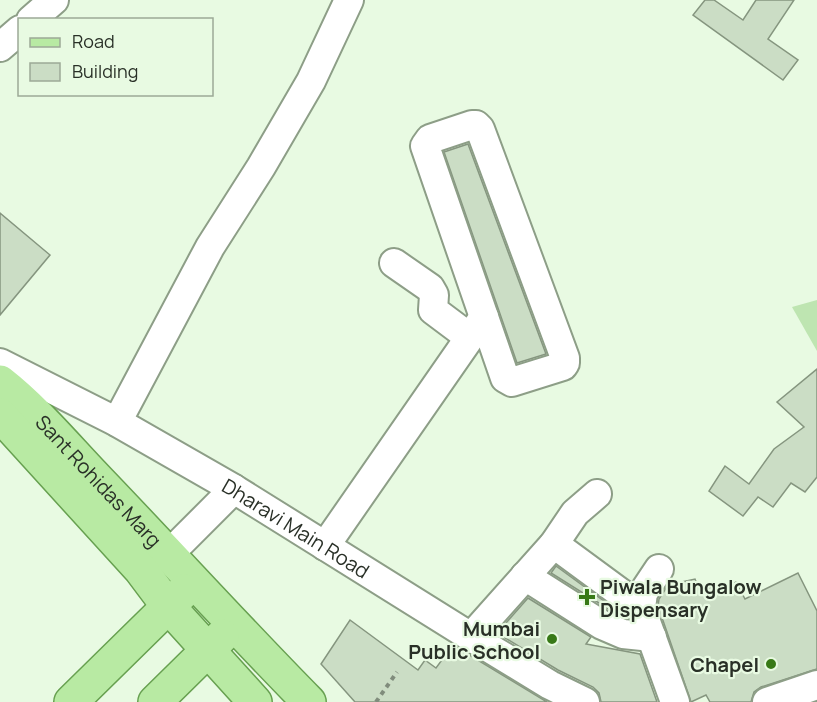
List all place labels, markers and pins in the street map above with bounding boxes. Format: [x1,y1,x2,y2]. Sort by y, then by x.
place label: Piwala Bungalow Dispensary [600,573,762,623]
marker: Piwala Bungalow Dispensary [578,588,596,606]
place label: Mumbai Public School [408,615,540,665]
marker: Mumbai Public School [545,632,559,646]
place label: Chapel [690,651,759,678]
marker: Chapel [764,657,778,671]

